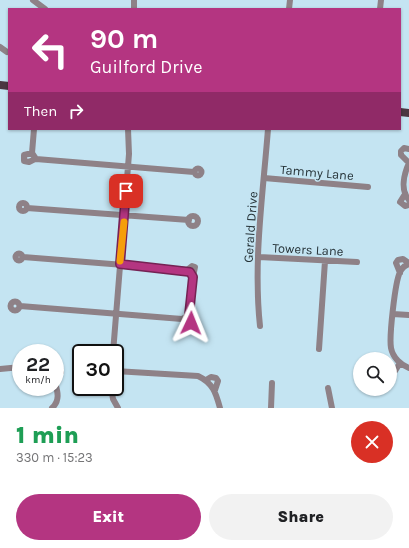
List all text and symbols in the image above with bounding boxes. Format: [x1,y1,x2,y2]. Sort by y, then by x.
text: 90 m [90,22,158,55]
icon: left [24,24,76,76]
text: Guilford Drive [90,56,202,78]
icon: right [65,100,87,122]
text: Then [24,102,57,120]
street label: Tammy Lane [280,162,355,183]
pin [109,174,143,208]
icon: arrive [115,180,137,202]
street label: Gerald Drive [241,190,261,263]
street label: Towers Lane [272,240,344,259]
position arrow [170,302,212,344]
speed limit sign: 30 [72,344,124,396]
map controls [353,352,397,396]
button: search [353,352,397,396]
text: 22 [26,353,50,376]
text: km/h [25,374,51,386]
text: 1 min [16,421,79,449]
button: close [351,421,393,463]
text: 330 m · 15:23 [16,450,93,465]
button: Exit [16,494,201,540]
button: Share [209,494,393,540]

